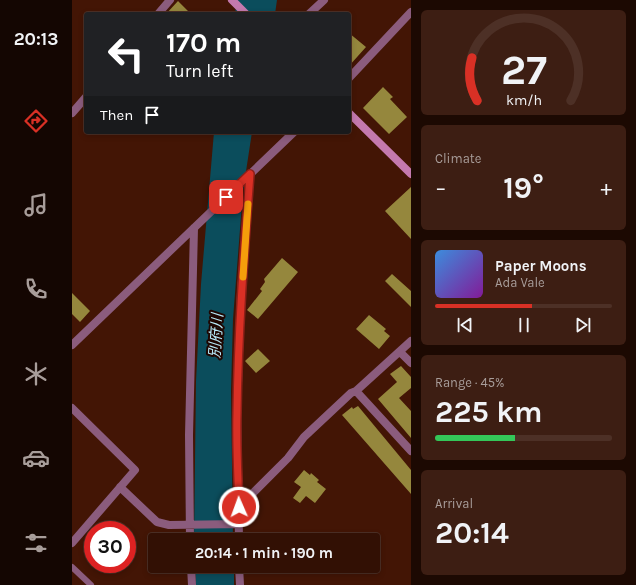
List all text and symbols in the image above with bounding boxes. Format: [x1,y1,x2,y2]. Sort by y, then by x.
text: 170 m [166,26,241,59]
text: 20:13 [14,28,58,50]
icon: left [100,28,152,80]
text: 27 [501,45,546,93]
text: Turn left [166,60,234,82]
text: km/h [505,91,542,108]
icon: arrive [141,104,163,126]
text: Then [100,106,133,124]
icon: directions [22,107,50,135]
text: Climate [435,151,481,166]
text: 19° [503,170,544,206]
text: − [435,175,447,201]
text: + [600,175,612,201]
pin [209,180,243,214]
icon: arrive [215,186,237,208]
icon: music [22,191,50,219]
text: Paper Moons [495,257,587,275]
icon: phone [22,275,50,303]
text: Ada Vale [495,275,545,290]
water label: 別府川 [205,311,227,359]
icon: previous [454,314,476,336]
icon: pause [513,314,535,336]
icon: next [572,314,594,336]
icon: climate [22,360,50,388]
text: Range · 45% [435,375,505,390]
text: 225 km [435,394,543,430]
icon: car [22,444,50,472]
position arrow [218,486,260,528]
text: Arrival [435,496,473,511]
text: 20:14 [435,515,509,551]
speed limit sign: 30 [84,521,136,573]
icon: filters [22,529,50,557]
text: 20:14 · 1 min · 190 m [195,544,333,562]

